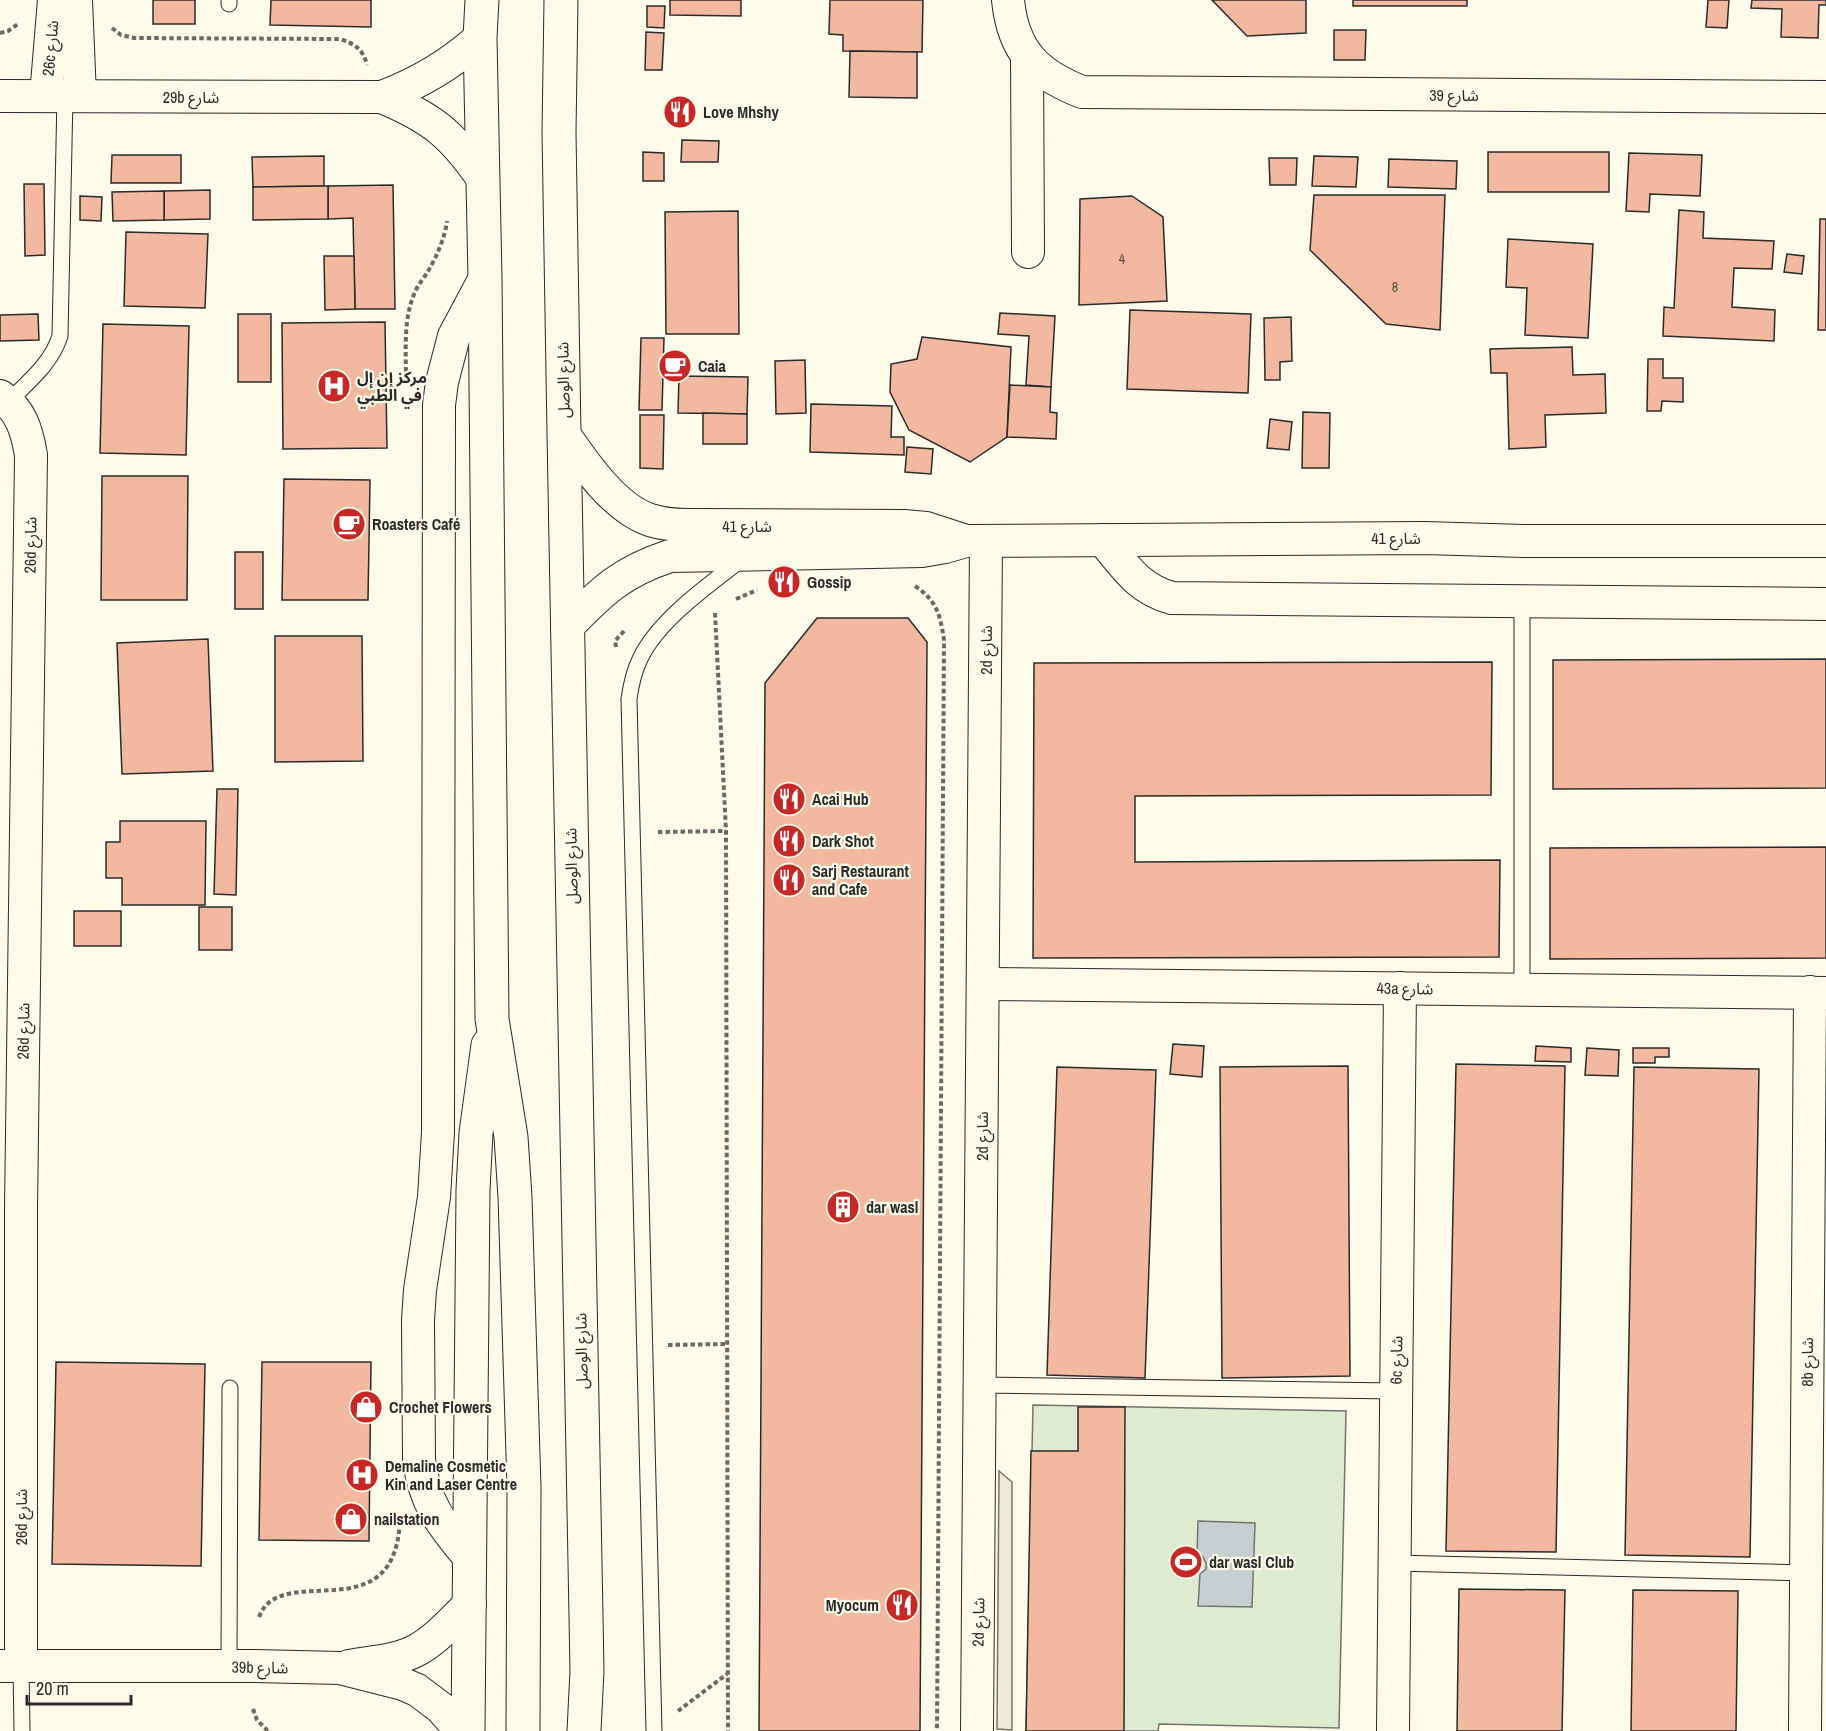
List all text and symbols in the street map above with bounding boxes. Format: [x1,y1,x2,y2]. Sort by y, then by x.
street label: 26c شارع [37,19,65,77]
street label: شارع 39 [1429,84,1479,108]
street label: 29b شارع [163,86,219,110]
restaurant icon: Love Mhshy [662,94,698,130]
place label: Love Mhshy [703,101,780,123]
house number: 4 [1119,250,1126,268]
house number: 8 [1392,278,1398,296]
street label: شارع الوصل [551,342,577,418]
cafe icon: Caia [657,348,693,384]
place label: Caia [698,355,726,377]
place label: مركز إن إل في الطبي [357,366,427,409]
hospital icon: مركز إن إل في الطبي [316,368,352,404]
cafe icon: Roasters Café [331,506,367,542]
place label: Roasters Café [372,513,460,535]
street label: شارع 41 [722,515,772,539]
street label: 26d شارع [19,516,43,574]
street label: شارع 41 [1371,527,1421,551]
restaurant icon: Gossip [766,564,802,600]
place label: Gossip [807,571,851,593]
street label: 2d شارع [975,625,999,675]
restaurant icon: Acai Hub [771,781,807,817]
place label: Acai Hub [812,788,869,810]
restaurant icon: Dark Shot [771,823,807,859]
street label: شارع الوصل [559,828,585,904]
place label: Dark Shot [812,830,875,852]
place label: Sarj Restaurant and Cafe [812,860,910,900]
restaurant icon: Sarj Restaurant and Cafe [771,862,807,898]
street label: 43a شارع [1376,977,1434,1001]
street label: 26d شارع [12,1002,36,1060]
street label: 2d شارع [971,1111,995,1161]
building icon: dar wasl [825,1189,861,1225]
place label: dar wasl [866,1196,919,1218]
street label: شارع الوصل [569,1313,595,1389]
street label: 6c شارع [1385,1335,1409,1385]
street label: 8b شارع [1796,1337,1820,1387]
shop icon: Crochet Flowers [348,1389,384,1425]
place label: Crochet Flowers [389,1396,492,1418]
place label: Demaline Cosmetic Kin and Laser Centre [385,1455,517,1495]
hospital icon: Demaline Cosmetic Kin and Laser Centre [344,1457,380,1493]
street label: 26d شارع [10,1489,34,1545]
shop icon: nailstation [333,1501,369,1537]
place label: nailstation [374,1508,440,1530]
sports icon: dar wasl Club [1168,1544,1204,1580]
place label: dar wasl Club [1209,1551,1294,1573]
restaurant icon: Myocum [884,1587,920,1623]
place label: Myocum [826,1594,879,1616]
street label: 2d شارع [967,1597,991,1647]
street label: 39b شارع [231,1656,289,1680]
scale bar [27,1668,130,1706]
text: 20 m [36,1676,69,1701]

